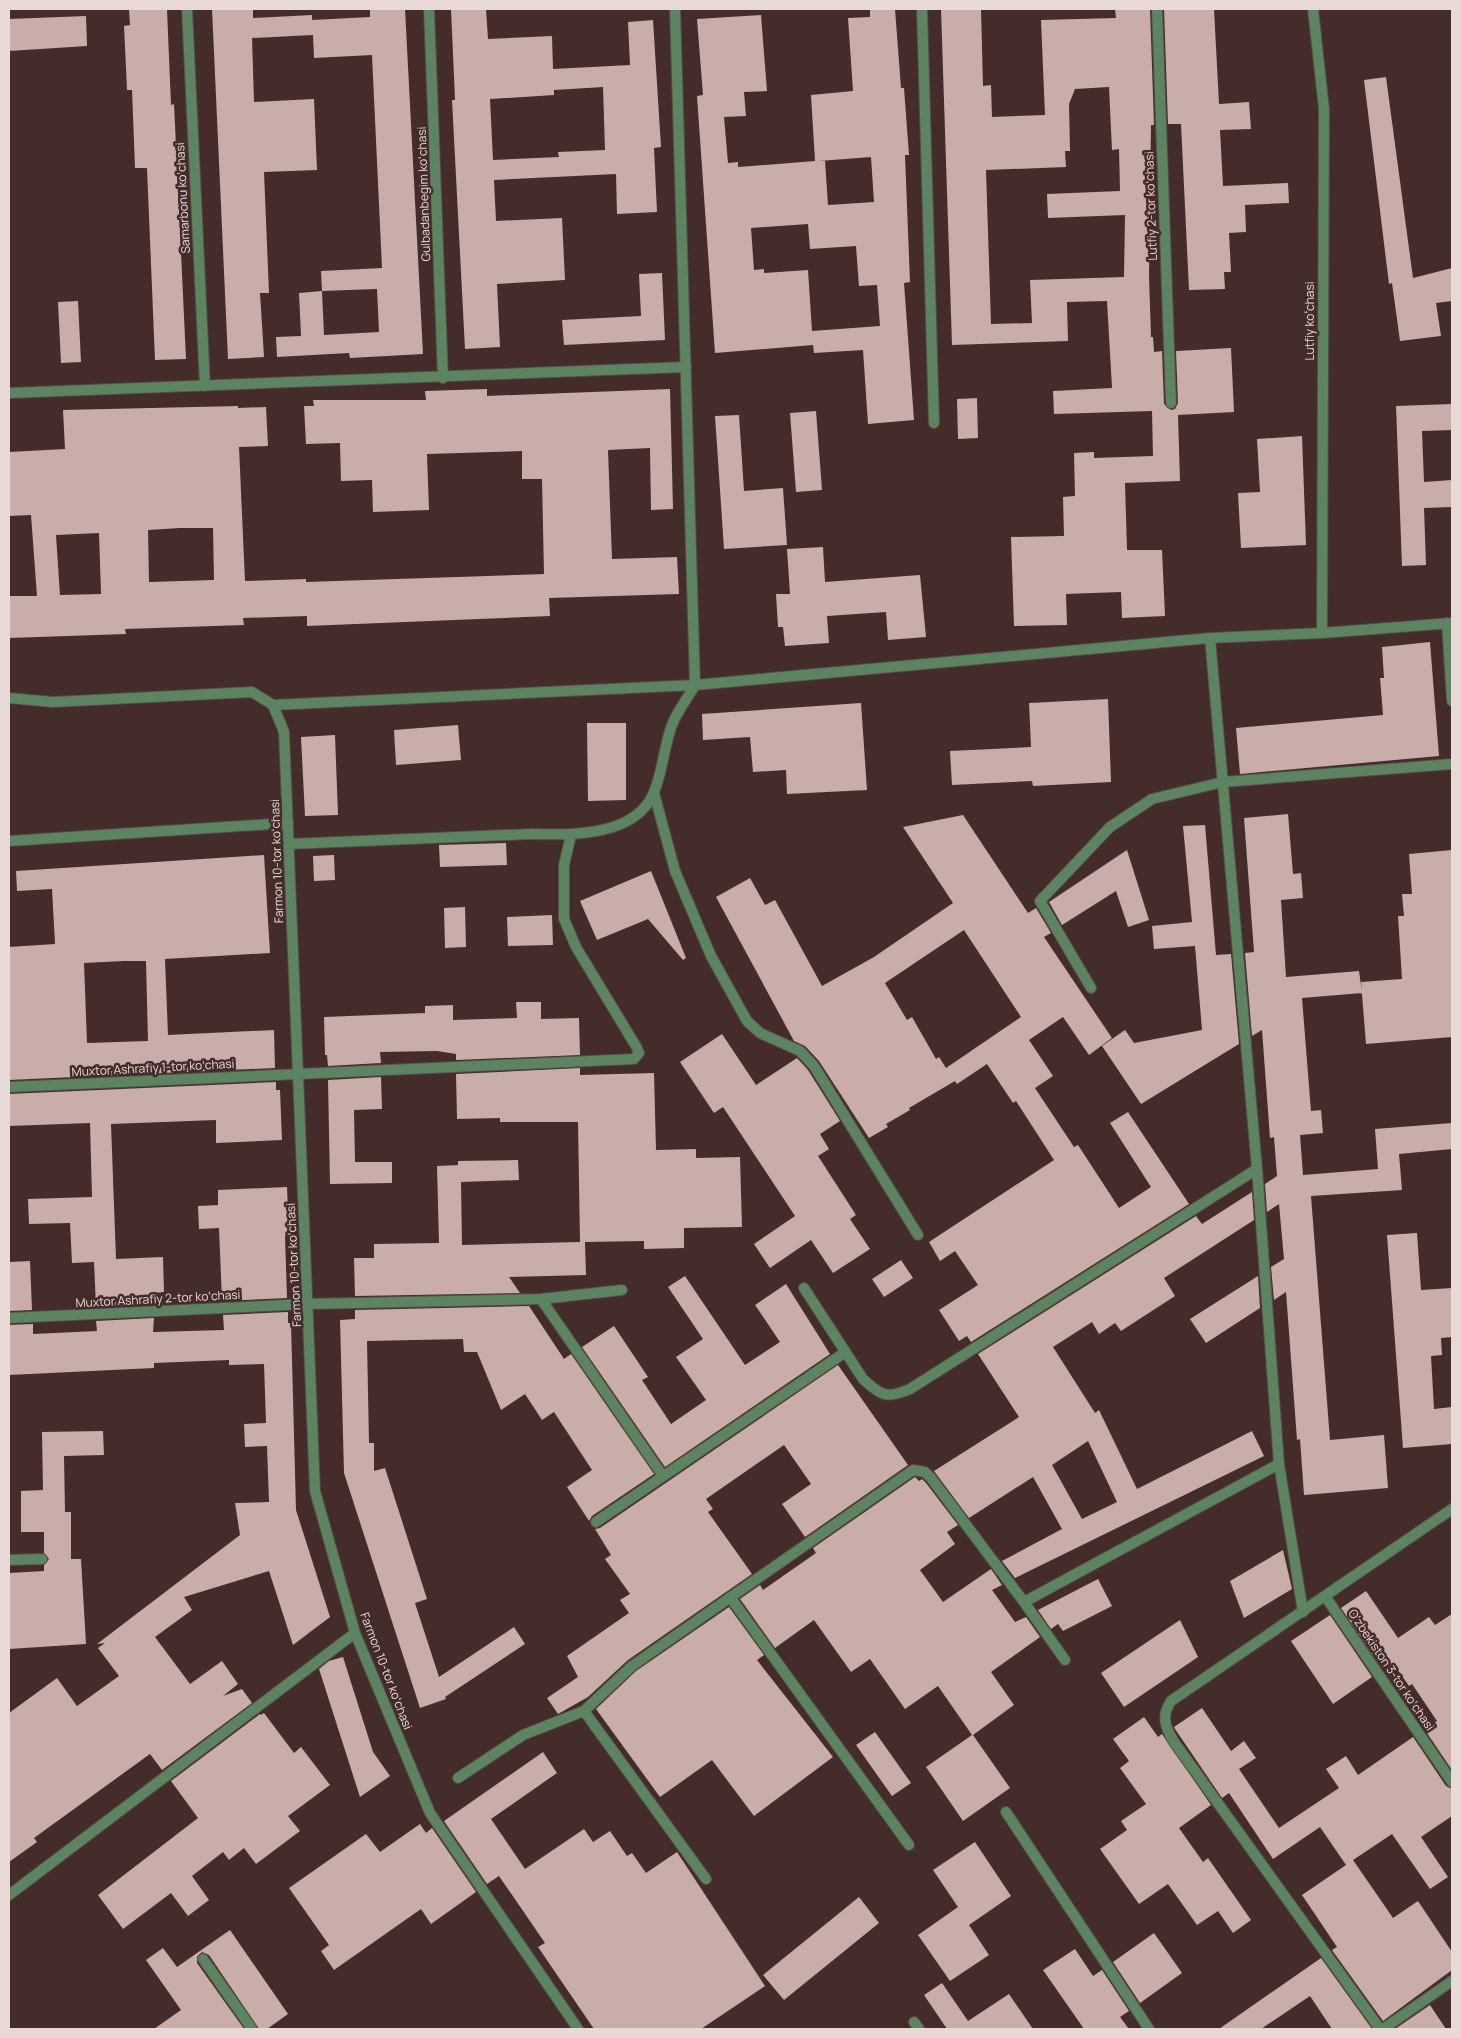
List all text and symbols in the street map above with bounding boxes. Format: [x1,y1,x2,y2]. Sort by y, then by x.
street label: Gulbadanbegim koʻchasi [413,126,434,262]
street label: Samarbonu koʻchasi [171,142,194,254]
street label: Lutfiy 2-tor koʻchasi [1140,151,1161,261]
street label: Lutfiy koʻchasi [1301,281,1318,361]
street label: Farmon 10-tor koʻchasi [266,799,287,923]
street label: Muxtor Ashrafiy 1-tor koʻchasi [71,1055,235,1080]
street label: Farmon 10-tor koʻchasi [282,1203,305,1327]
street label: Muxtor Ashrafiy 2-tor koʻchasi [75,1286,241,1311]
street label: O‘zbekiston 3-tor koʻchasi [1344,1606,1439,1734]
street label: Farmon 10-tor koʻchasi [356,1610,417,1732]

